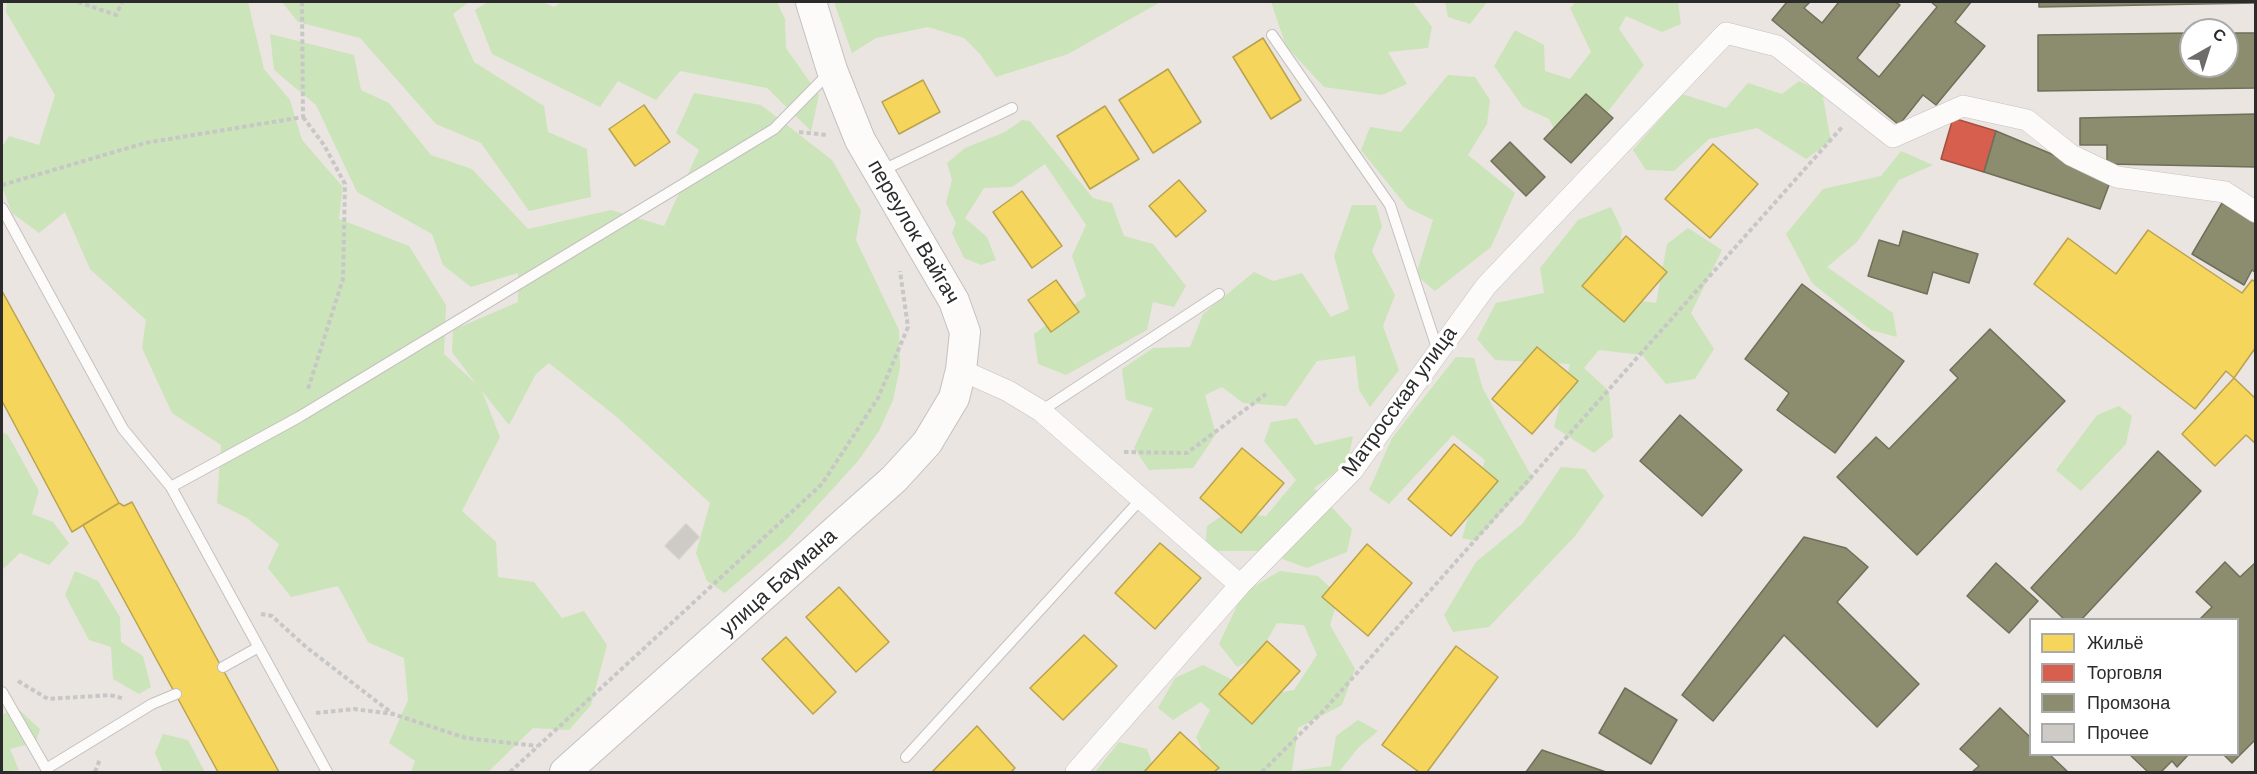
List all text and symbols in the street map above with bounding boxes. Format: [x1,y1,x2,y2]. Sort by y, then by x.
north arrow [2179,18,2239,78]
text: С [2210,25,2229,45]
street label: переулок Вайгач [862,155,964,309]
street label: Матросская улица [1337,322,1463,482]
street label: улица Баумана [715,524,843,642]
legend [2029,618,2239,756]
text: Жильё [2087,633,2144,653]
text: Торговля [2087,663,2162,683]
text: Промзона [2087,693,2170,713]
text: Прочее [2087,723,2149,743]

